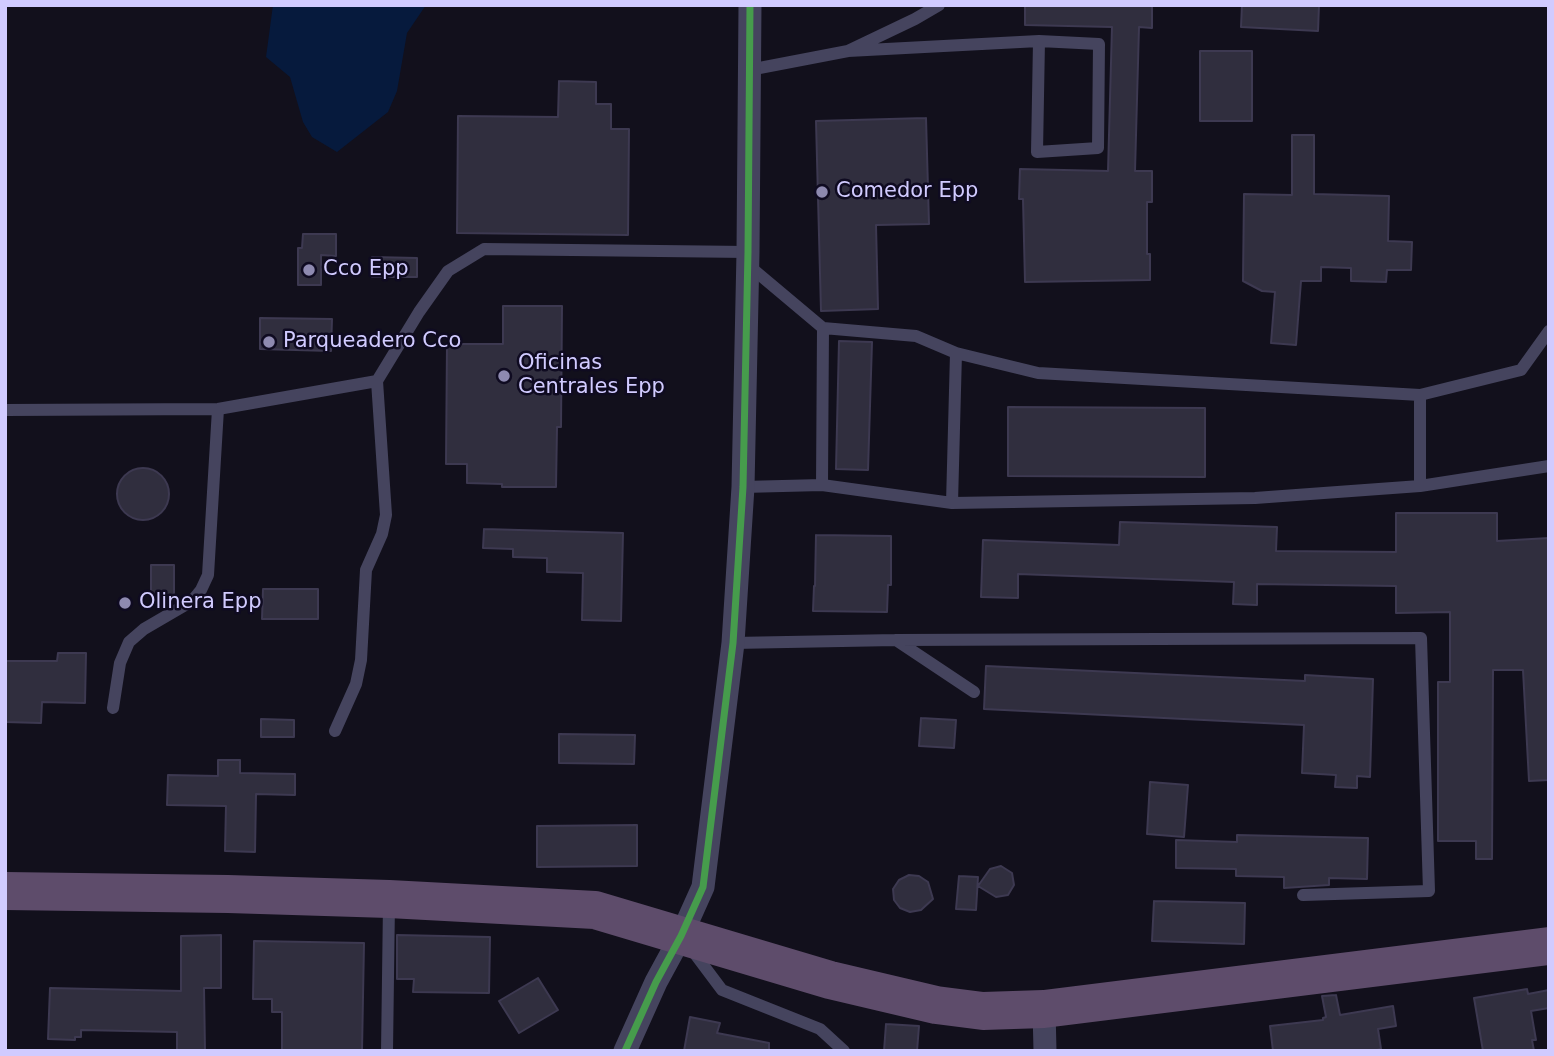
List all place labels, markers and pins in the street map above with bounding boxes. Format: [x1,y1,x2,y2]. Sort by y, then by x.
place label: Comedor Epp [836,179,978,205]
marker: Comedor Epp [814,184,830,200]
place label: Cco Epp [323,257,409,283]
marker: Cco Epp [301,262,317,278]
place label: Parqueadero Cco [283,329,461,355]
marker: Parqueadero Cco [261,334,277,350]
place label: Oficinas Centrales Epp [518,351,665,401]
marker: Oficinas Centrales Epp [496,368,512,384]
place label: Olinera Epp [139,590,262,616]
marker: Olinera Epp [117,595,133,611]

